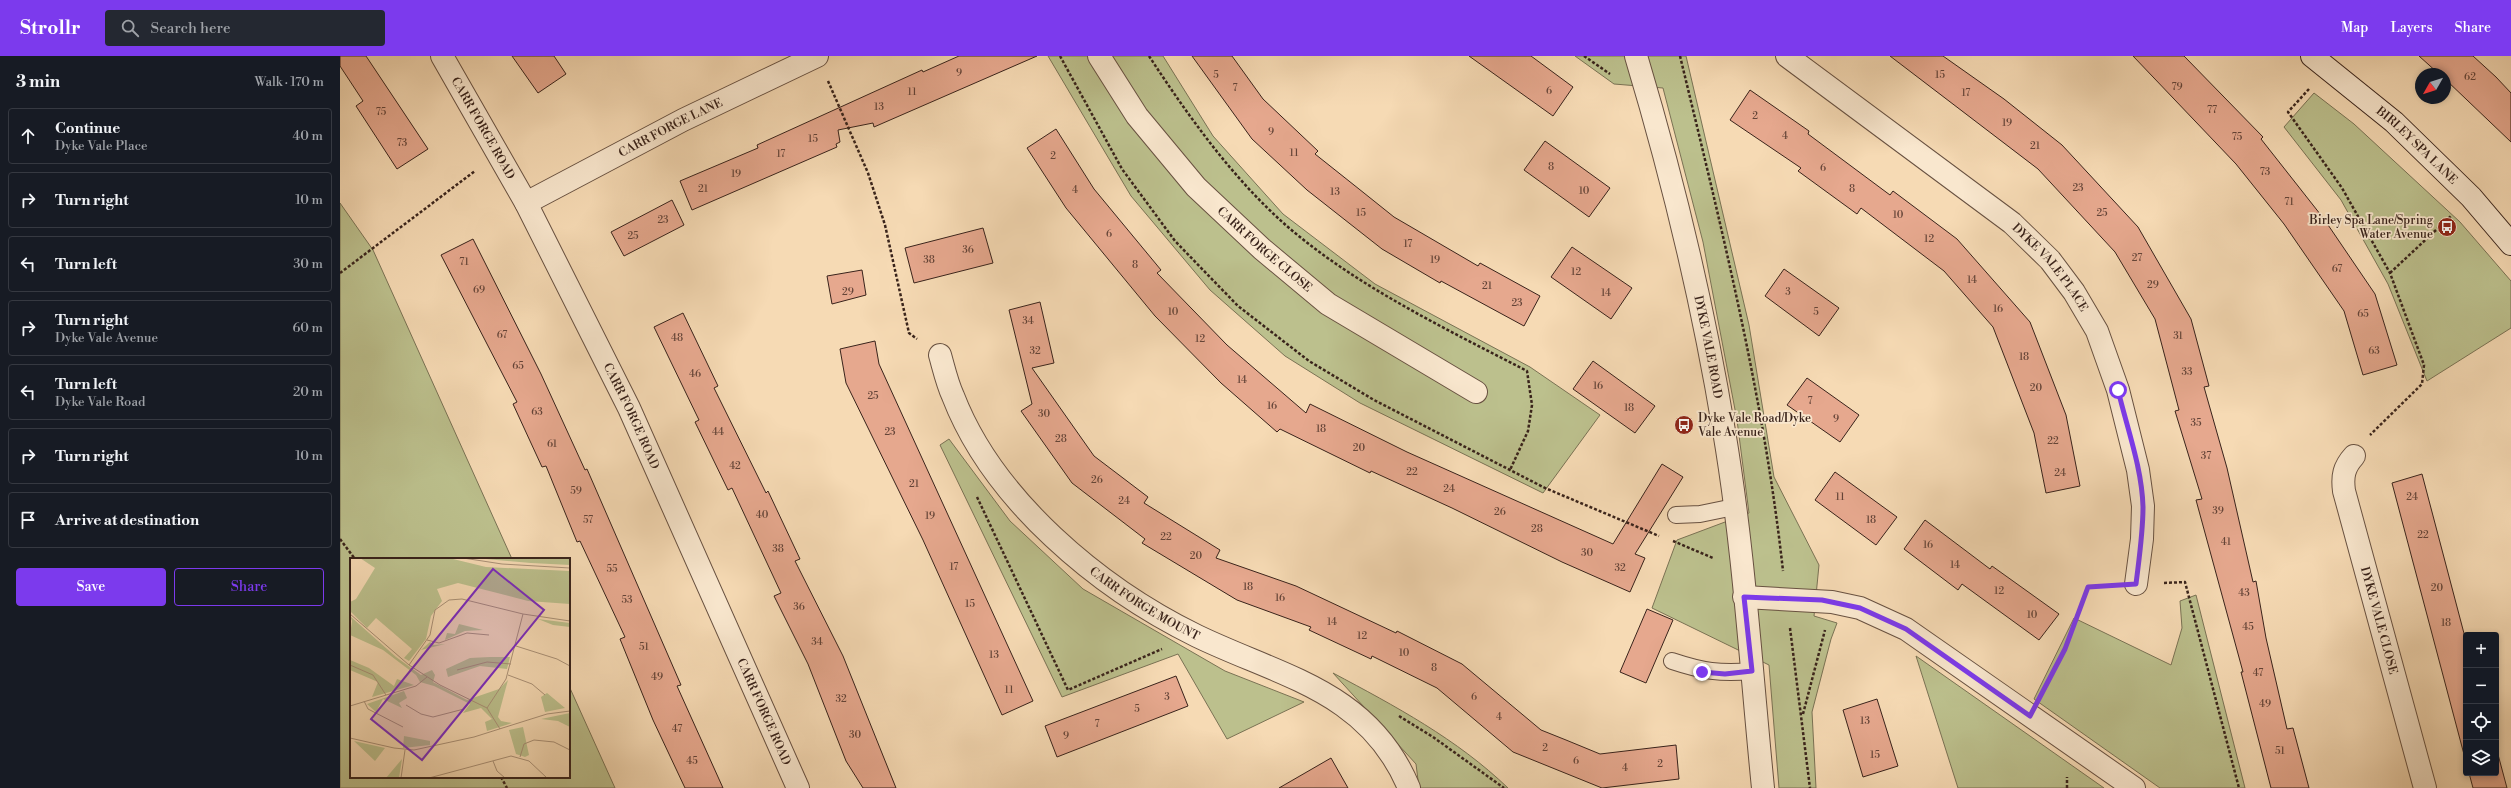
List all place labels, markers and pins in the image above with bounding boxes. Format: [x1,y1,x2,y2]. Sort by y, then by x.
place label: Birley Spa Lane/Spring Water Avenue [2308,213,2434,242]
bus stop icon: Birley Spa Lane/Spring Water Avenue [2436,216,2458,238]
place label: Dyke Vale Road/Dyke Vale Avenue [1697,411,1811,440]
bus stop icon: Dyke Vale Road/Dyke Vale Avenue [1673,414,1695,436]

